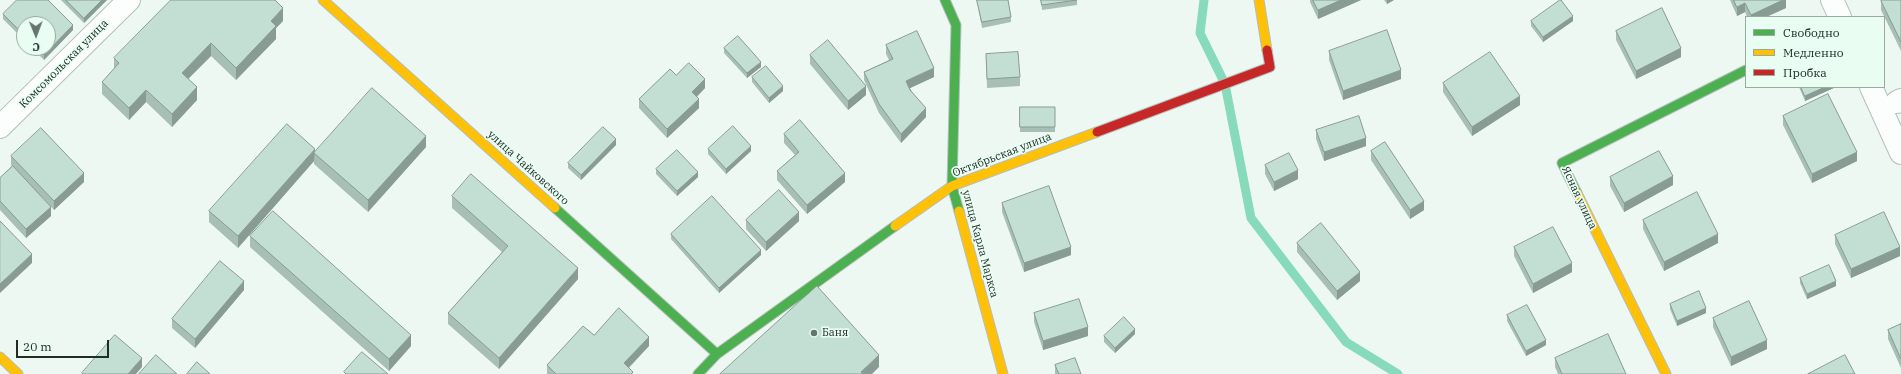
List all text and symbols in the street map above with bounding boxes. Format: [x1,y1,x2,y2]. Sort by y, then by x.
north arrow [16,16,56,56]
legend [1745,16,1885,88]
street label: Комсомольская улица [17,17,111,111]
text: Свободно [1783,25,1840,40]
text: С [32,40,40,54]
text: Медленно [1783,45,1844,60]
text: Пробка [1783,65,1827,80]
street label: улица Чайковского [485,128,571,208]
street label: Октябрьская улица [951,130,1053,180]
street label: Ясная улица [1559,164,1599,232]
street label: улица Карла Маркса [959,189,1001,299]
place label: Баня [822,326,848,340]
marker: Баня [809,328,819,338]
scale bar [18,332,111,358]
text: 20 m [23,339,52,354]

